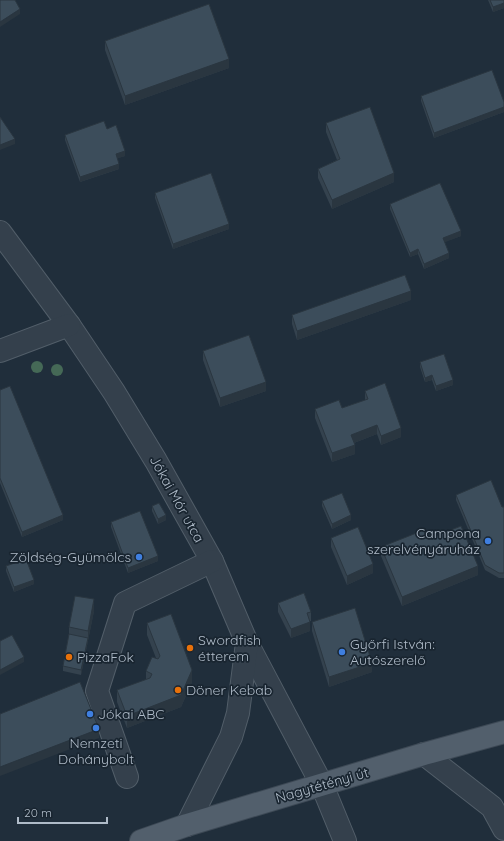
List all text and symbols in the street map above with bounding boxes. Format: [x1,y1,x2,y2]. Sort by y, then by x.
street label: Jókai Mór utca [146,452,208,546]
place label: Campona szerelvényáruház [367,524,480,558]
marker: Campona szerelvényáruház [483,536,493,546]
place label: Zöldség-Gyümölcs [10,548,131,566]
marker: Zöldség-Gyümölcs [134,552,144,562]
place label: Swordfish étterem [198,631,261,665]
place label: Győrfi István: Autószerelő [350,635,435,669]
marker: Swordfish étterem [185,643,195,653]
marker: Győrfi István: Autószerelő [337,647,347,657]
place label: PizzaFok [77,648,134,666]
marker: PizzaFok [64,652,74,662]
place label: Döner Kebab [186,681,272,699]
marker: Döner Kebab [173,685,183,695]
place label: Jókai ABC [98,705,165,723]
marker: Jókai ABC [85,709,95,719]
marker: Nemzeti Dohánybolt [91,723,101,733]
place label: Nemzeti Dohánybolt [58,734,134,768]
street label: Nagytétényi út [273,763,371,807]
scale bar [18,799,107,825]
text: 20 m [24,805,52,820]

